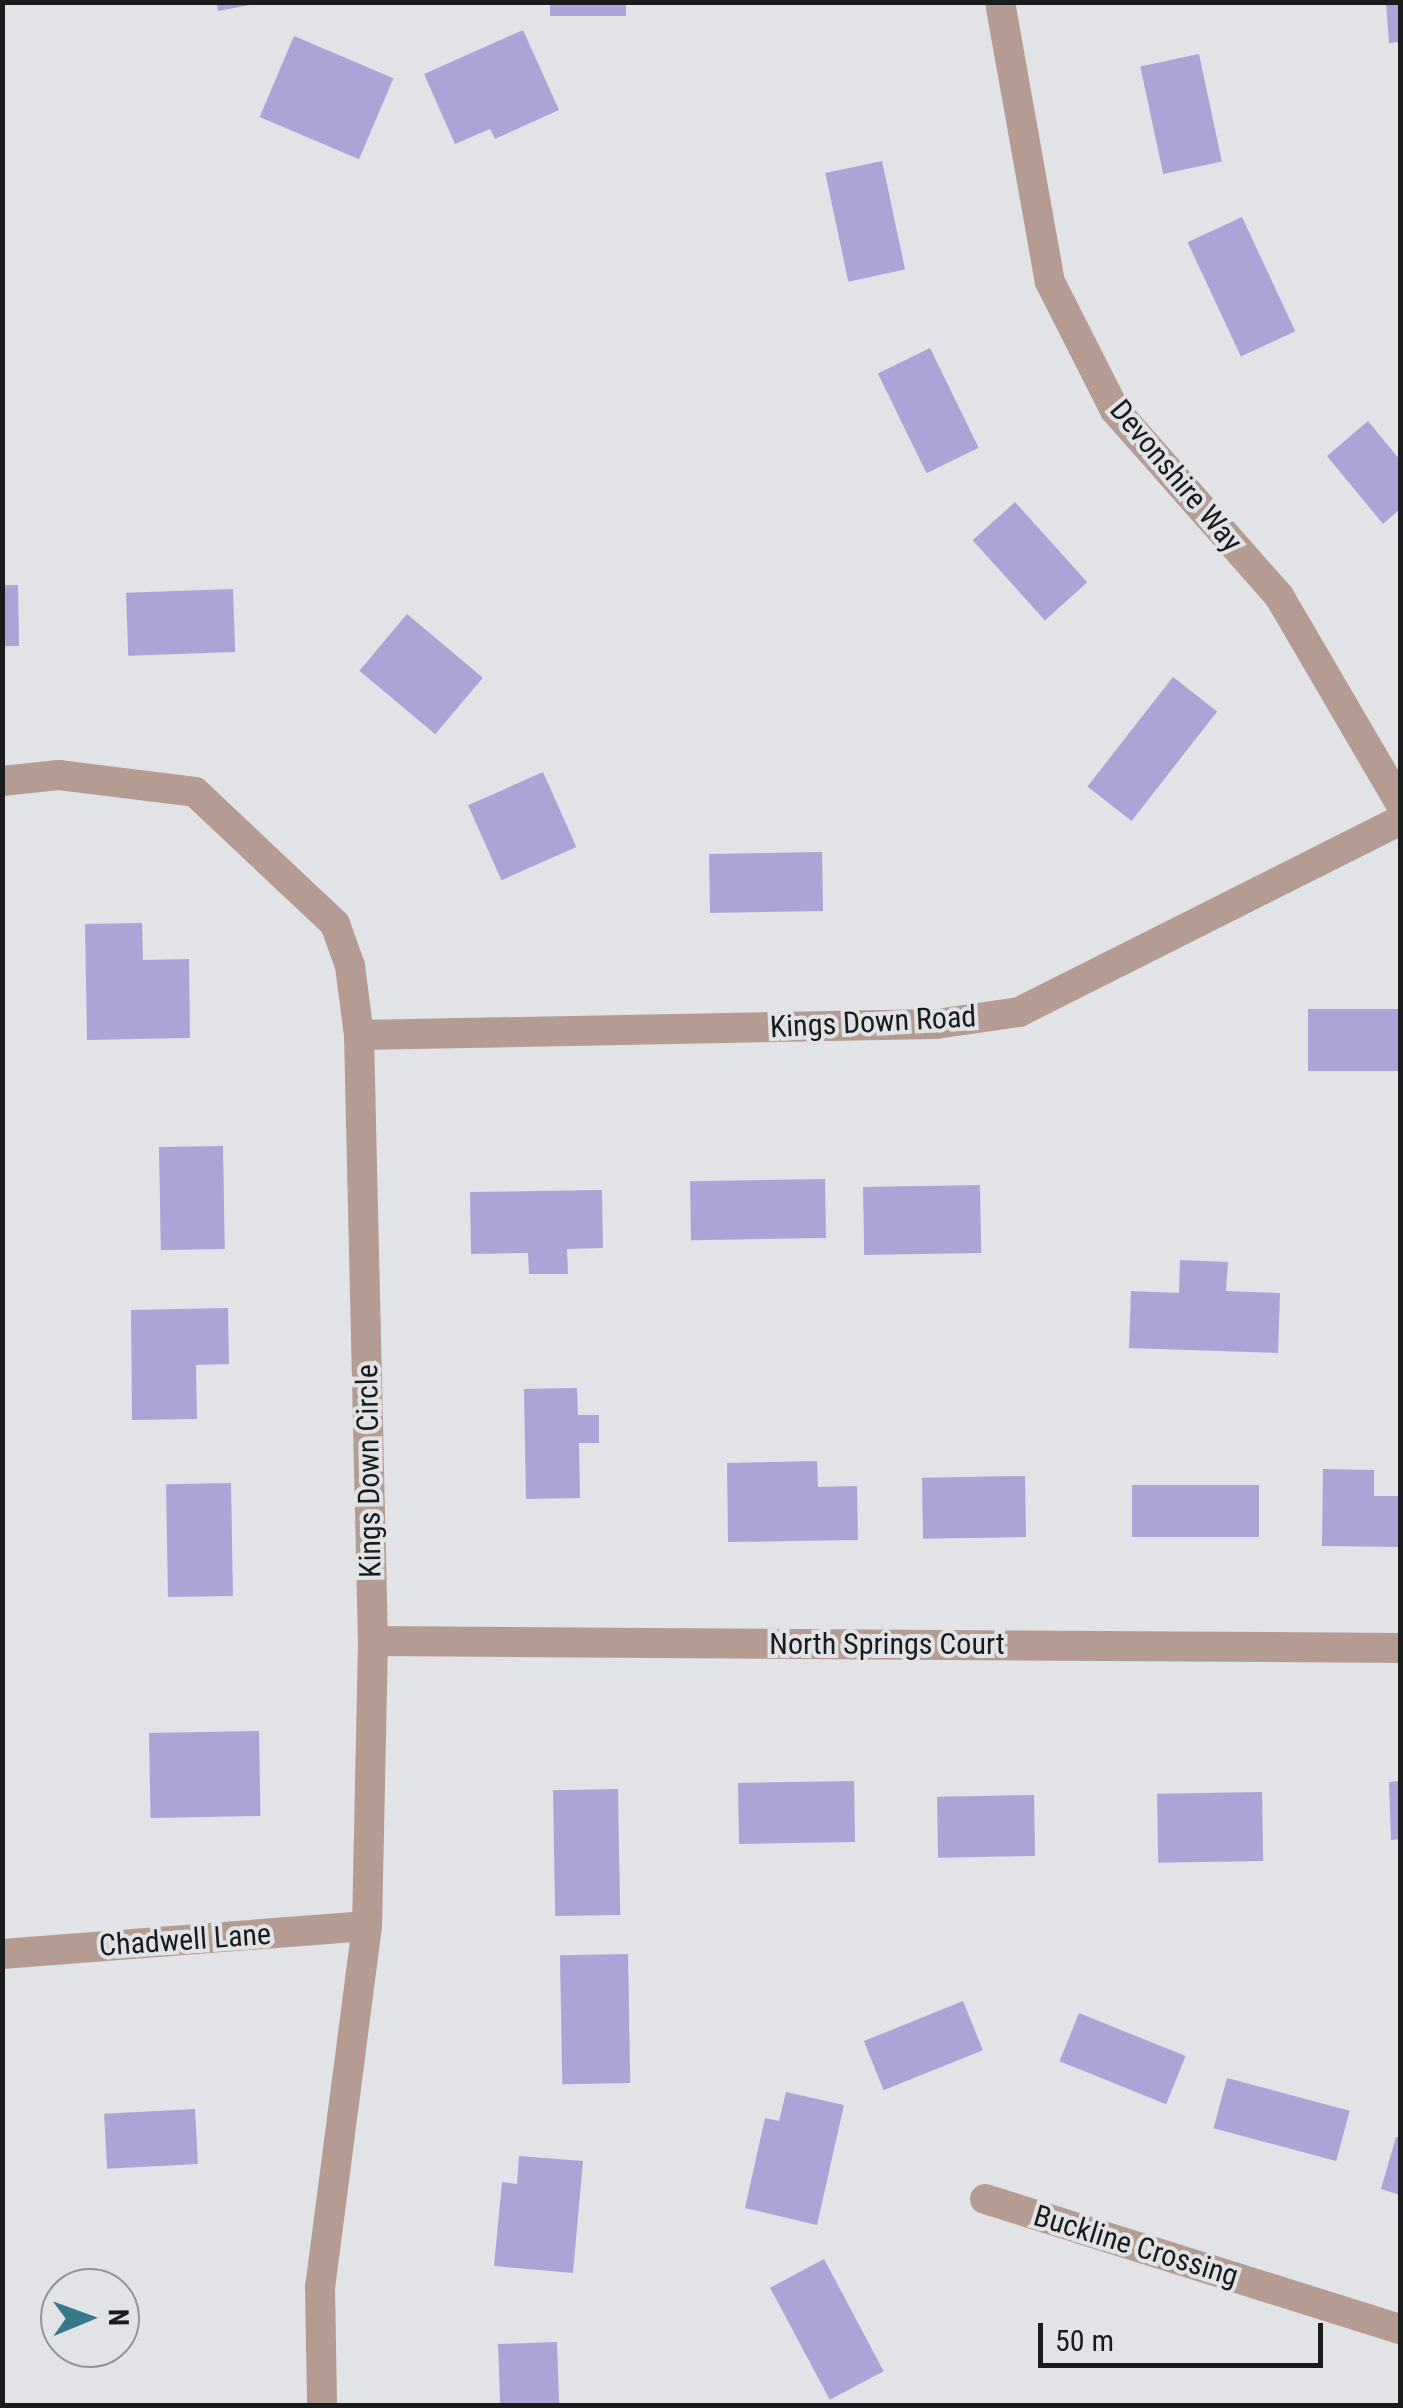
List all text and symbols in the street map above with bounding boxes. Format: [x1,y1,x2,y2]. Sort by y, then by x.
street label: Devonshire Way [1102,393,1250,559]
street label: Kings Down Road [769,999,977,1045]
street label: Kings Down Circle [349,1364,389,1578]
street label: North Springs Court [769,1626,1005,1662]
street label: Chadwell Lane [98,1916,272,1964]
street label: Buckline Crossing [1029,2198,1243,2294]
north arrow [40,2268,140,2368]
scale bar [1043,2303,1328,2365]
text: N [102,2309,135,2326]
text: 50 m [1055,2323,1114,2358]

